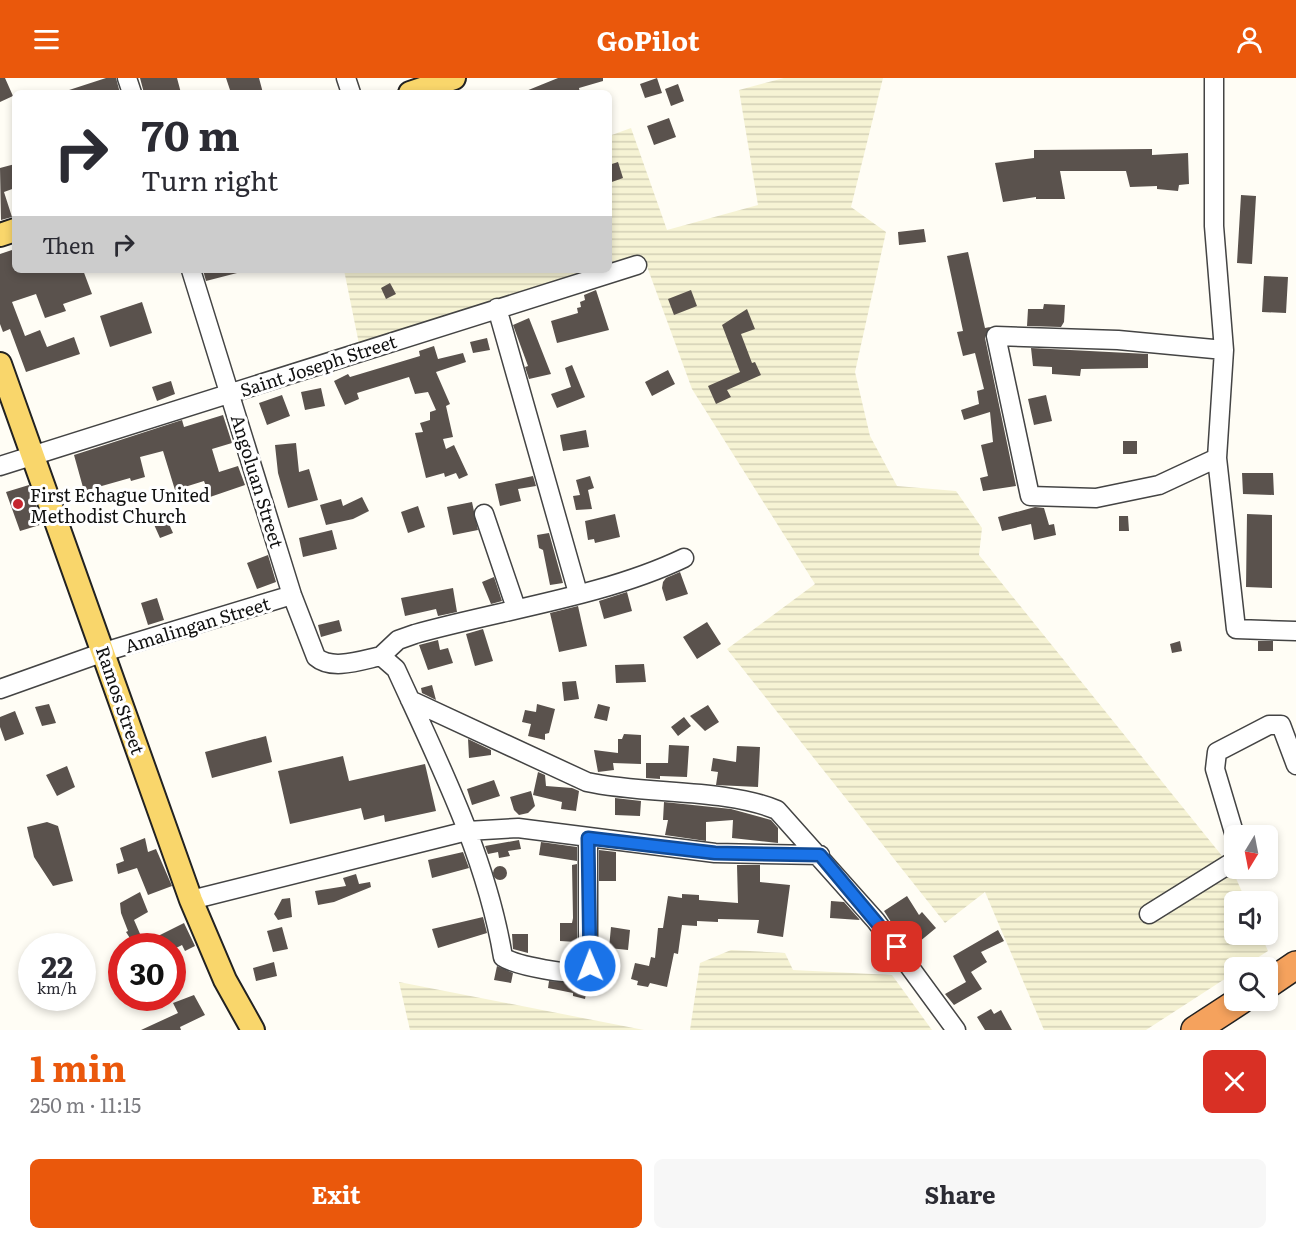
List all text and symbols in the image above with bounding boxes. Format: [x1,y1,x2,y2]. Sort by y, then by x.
text: GoPilot [596,19,700,59]
icon: menu [30,23,63,56]
icon: person [1233,23,1266,56]
text: 70 m [141,102,240,164]
icon: right [42,114,120,192]
text: Turn right [141,159,278,199]
text: Then [42,228,95,261]
icon: right [107,228,140,261]
street label: Saint Joseph Street [236,327,400,403]
street label: Angoluan Street [225,411,291,552]
place label: First Echague United Methodist Church [30,481,210,529]
marker: First Echague United Methodist Church [11,497,25,511]
street label: Amalingan Street [121,589,274,659]
street label: Ramos Street [90,642,152,759]
north arrow [1224,825,1278,879]
map controls [1224,825,1278,1011]
button: sound [1224,891,1278,945]
pin [871,921,922,972]
icon: arrive [880,930,913,963]
speed limit sign: 30 [108,933,186,1011]
position arrow [558,934,622,998]
text: 22 [41,943,73,987]
button: search [1224,957,1278,1011]
text: km/h [37,976,77,999]
text: 1 min [30,1040,126,1093]
button: close [1203,1050,1266,1113]
text: 250 m · 11:15 [30,1089,141,1119]
button: Exit [30,1159,642,1228]
button: Share [654,1159,1266,1228]

